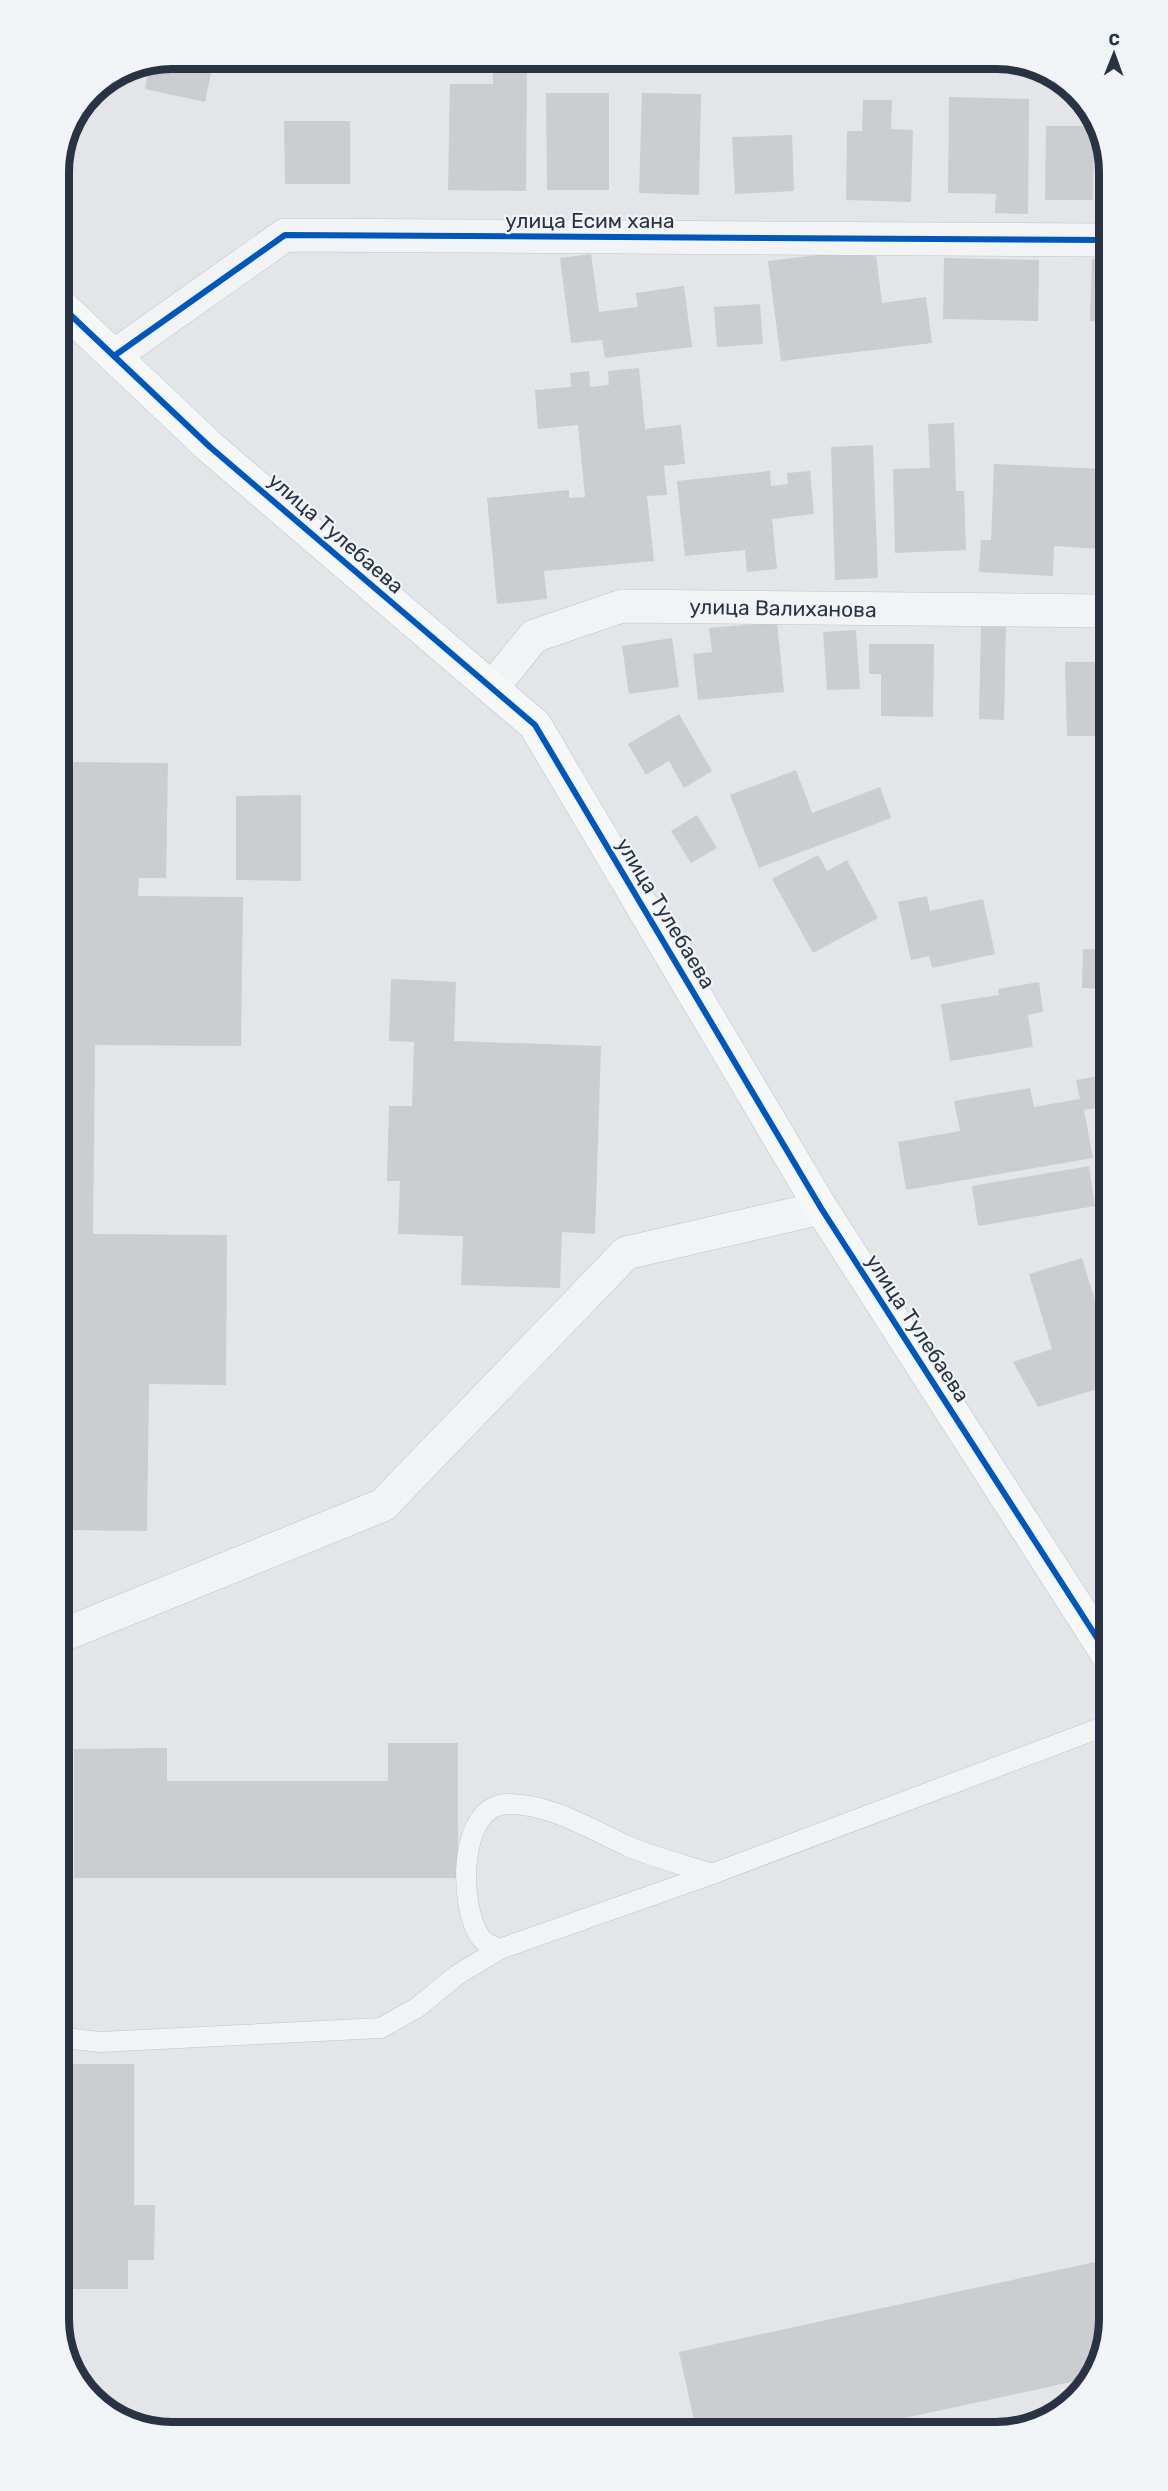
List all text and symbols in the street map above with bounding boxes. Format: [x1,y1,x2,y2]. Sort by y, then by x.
north arrow [1084,24,1144,84]
text: С [1108,30,1120,49]
street label: улица Есим хана [505,208,675,233]
street label: улица Тулебаева [263,467,409,599]
street label: улица Валиханова [689,594,877,622]
street label: улица Тулебаева [611,833,721,993]
street label: улица Тулебаева [861,1249,975,1407]

